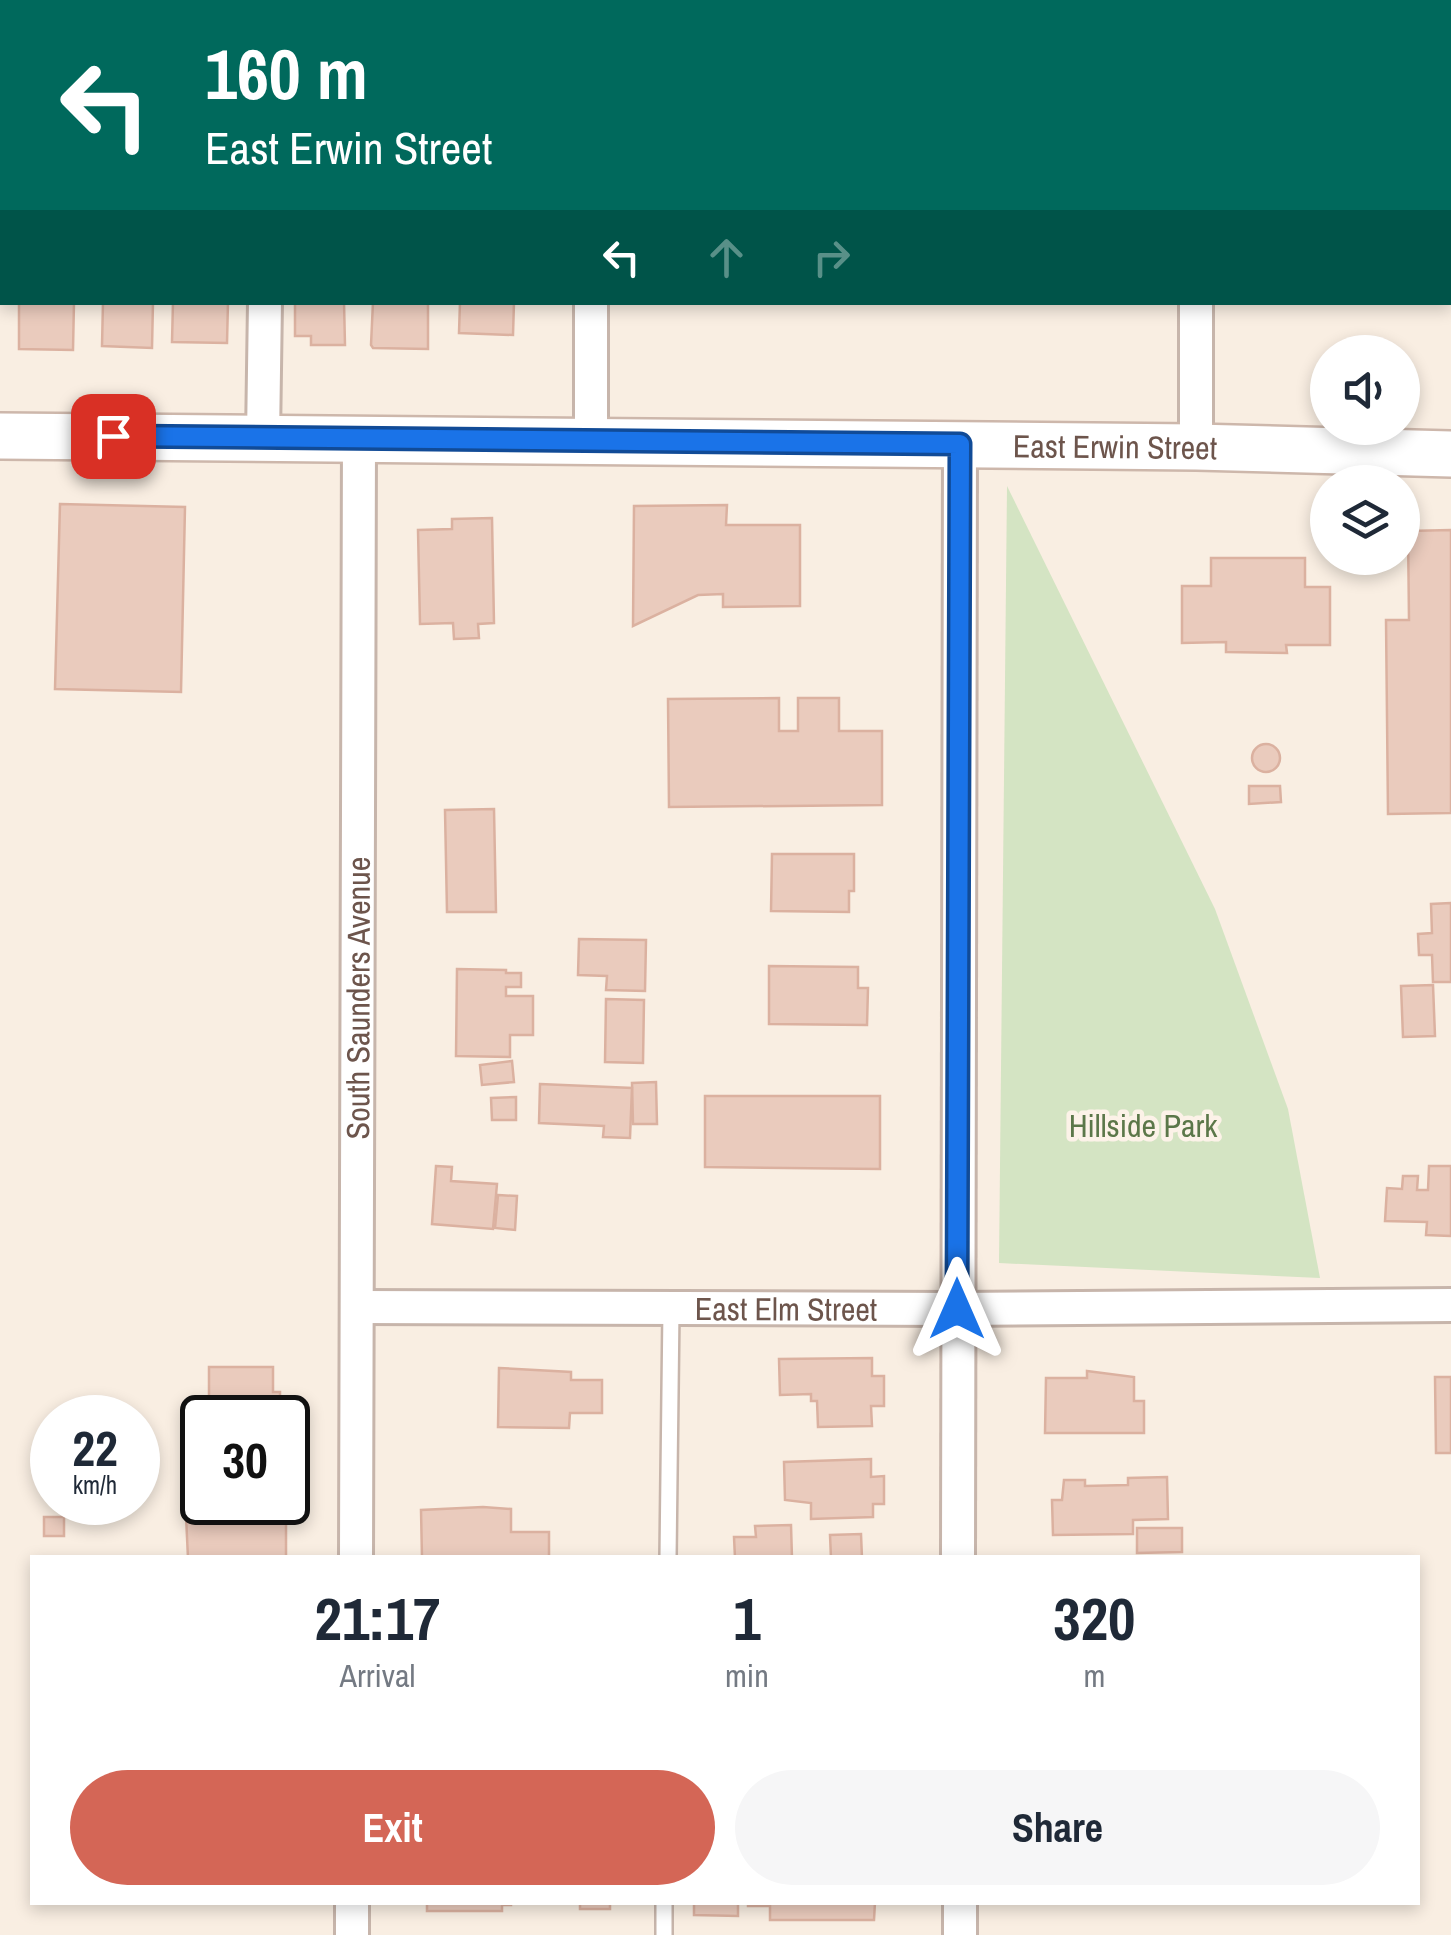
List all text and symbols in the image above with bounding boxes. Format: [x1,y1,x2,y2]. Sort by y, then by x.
text: 160 m [205,27,368,121]
icon: left [40,40,170,170]
text: East Erwin Street [205,117,492,178]
icon: left [594,230,649,285]
icon: ahead [699,230,754,285]
icon: right [804,230,859,285]
map controls [1310,335,1420,575]
button: sound [1310,335,1420,445]
pin [71,394,156,479]
icon: arrive [86,409,141,464]
street label: East Erwin Street [1013,424,1218,469]
button: layers [1310,465,1420,575]
street label: South Saunders Avenue [336,857,379,1139]
park label: Hillside Park [1069,1104,1218,1147]
position arrow [905,1257,1009,1361]
street label: East Elm Street [695,1287,877,1330]
speed limit sign: 30 [180,1395,310,1525]
text: 22 [72,1414,118,1482]
text: km/h [73,1468,117,1502]
text: 21:17 [315,1578,440,1659]
text: 1 [733,1578,761,1659]
text: 320 [1053,1578,1135,1659]
text: Arrival [340,1654,415,1697]
text: min [725,1654,769,1697]
text: m [1083,1654,1105,1697]
button: Exit [70,1770,715,1885]
button: Share [735,1770,1380,1885]

